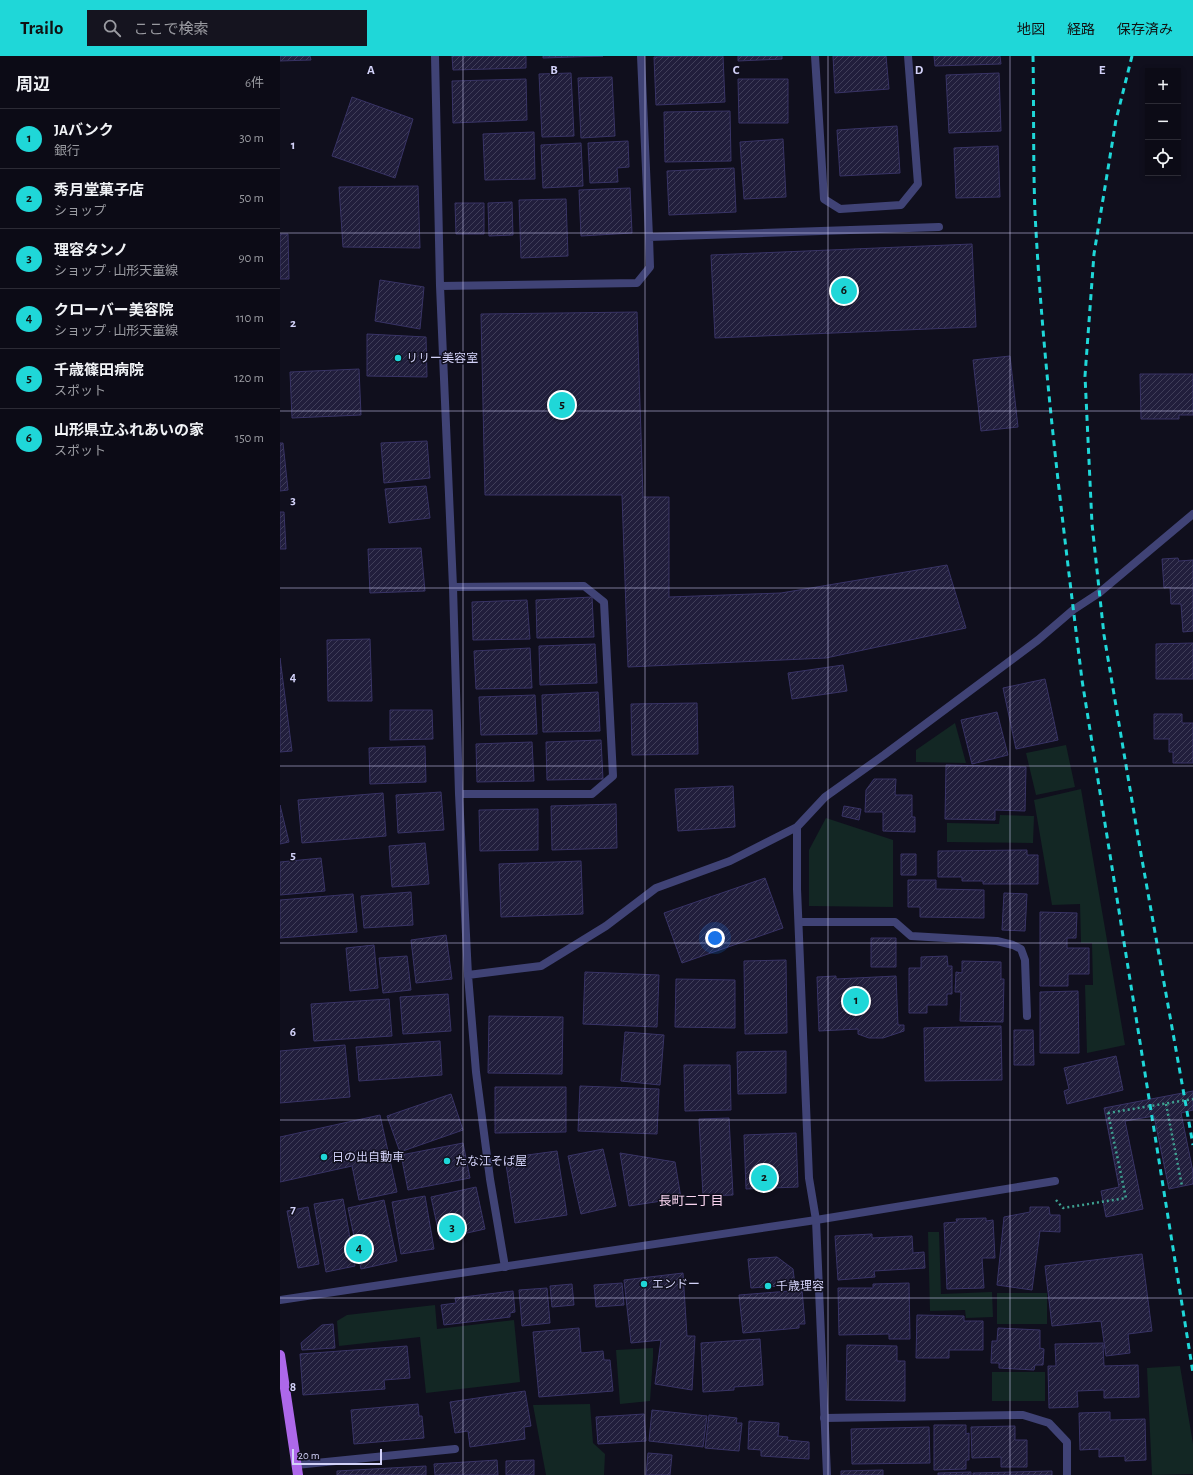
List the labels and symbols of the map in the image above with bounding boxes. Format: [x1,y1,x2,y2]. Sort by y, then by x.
text: A [367,64,375,77]
text: B [550,64,558,77]
text: C [733,64,740,77]
text: D [915,64,924,77]
text: E [1099,64,1106,77]
text: 1 [291,139,295,152]
pin: 6 [831,276,857,306]
text: 2 [290,317,296,330]
place label: リリー美容室 [406,351,478,364]
marker: リリー美容室 [393,353,403,363]
pin: 5 [549,390,575,420]
text: 3 [290,494,296,507]
text: 4 [290,671,297,684]
text: 5 [290,849,296,862]
your location [705,928,725,948]
pin: 1 [843,986,869,1016]
text: 6 [290,1026,296,1039]
place label: 日の出自動車 [332,1150,404,1163]
marker: 日の出自動車 [319,1152,329,1162]
place label: たな江そば屋 [455,1155,527,1167]
marker: たな江そば屋 [442,1156,452,1166]
pin: 2 [751,1163,777,1193]
district label: 長町二丁目 [658,1195,724,1208]
text: 7 [290,1203,296,1216]
pin: 3 [439,1213,465,1243]
pin: 4 [346,1234,372,1264]
place label: エンドー [652,1278,700,1290]
marker: エンドー [639,1279,649,1289]
place label: 千歳理容 [776,1280,824,1292]
marker: 千歳理容 [763,1281,773,1291]
text: 8 [290,1381,296,1394]
scale bar [292,1447,382,1466]

